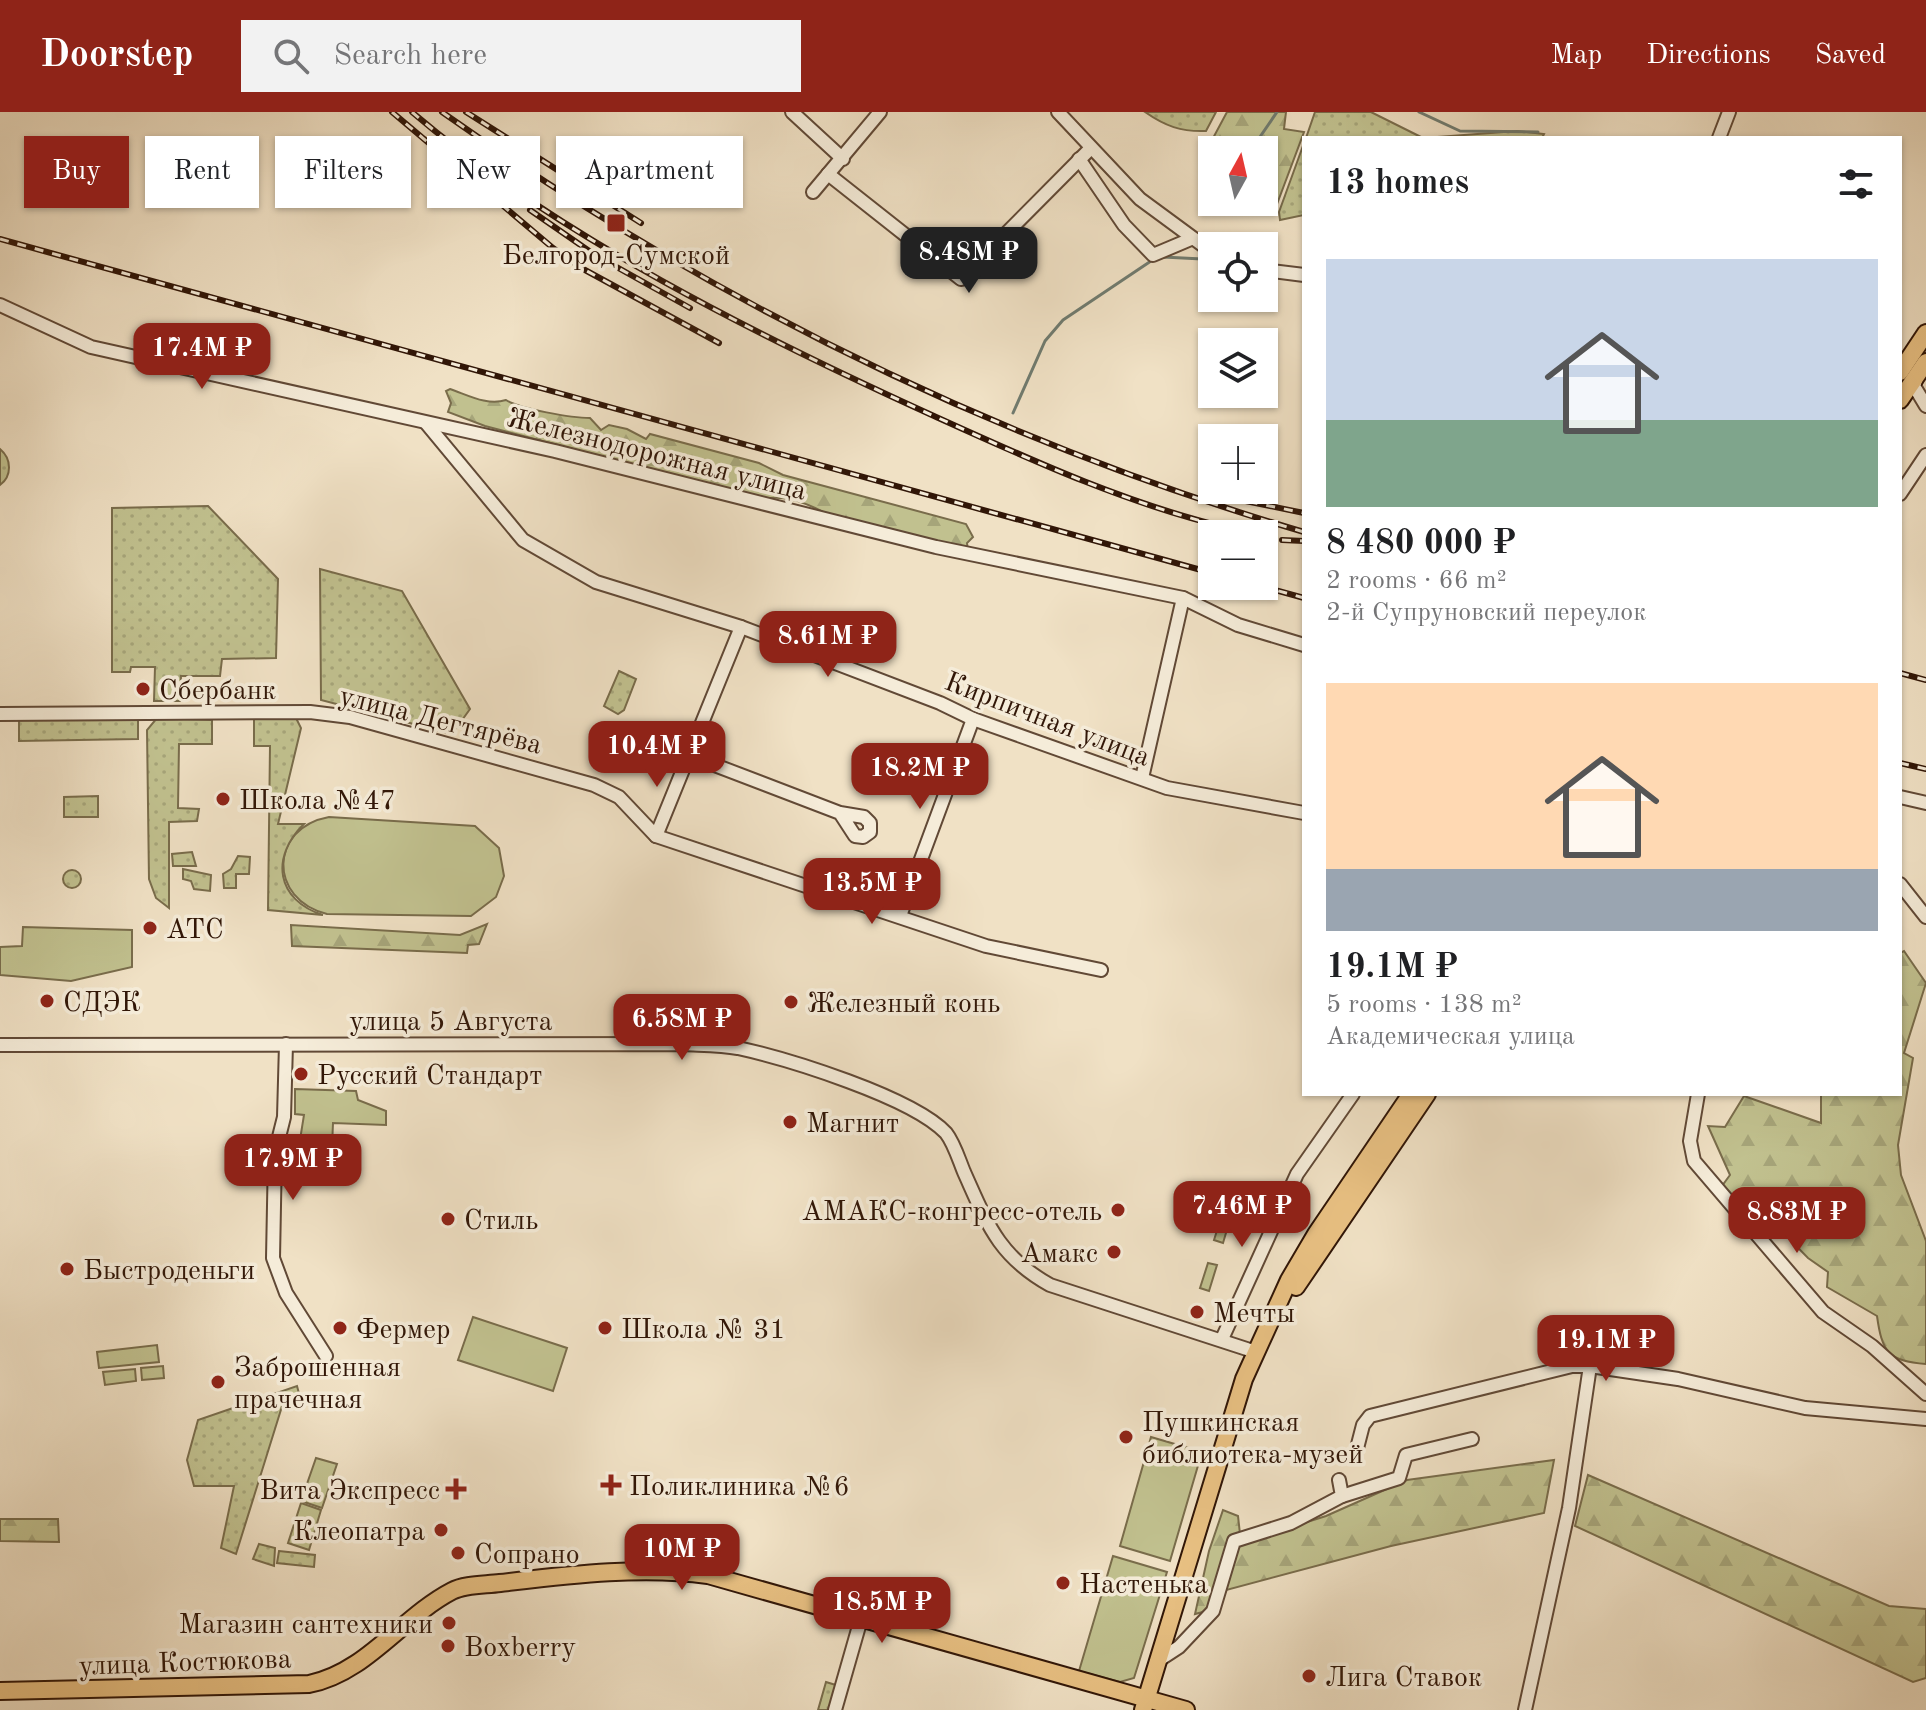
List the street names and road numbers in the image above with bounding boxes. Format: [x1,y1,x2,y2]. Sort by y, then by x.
street label: Железнодорожная улица [503,405,809,507]
street label: Кирпичная улица [940,669,1154,773]
street label: улица Дегтярёва [336,683,545,761]
street label: улица 5 Августа [349,1009,553,1037]
street label: улица Костюкова [78,1646,292,1682]

